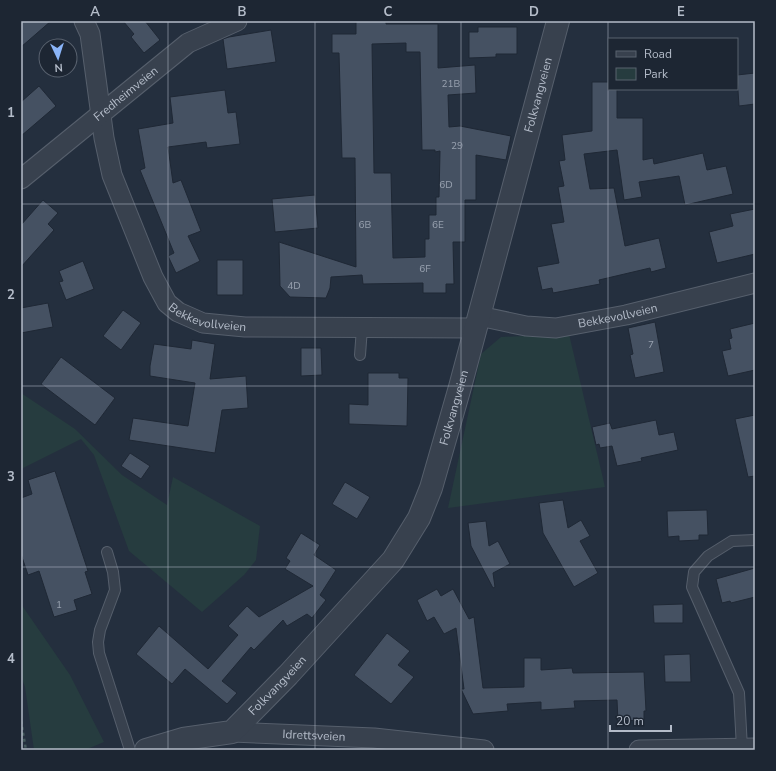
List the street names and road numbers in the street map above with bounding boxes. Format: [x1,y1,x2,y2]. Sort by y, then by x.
street label: Folkvangveien [521,55,556,134]
street label: Fredheimveien [90,63,161,125]
street label: Bekkevollveien [165,299,247,335]
street label: Bekkevollveien [577,299,659,332]
street label: Folkvangveien [436,368,472,447]
street label: Folkvangveien [245,652,310,719]
street label: Idrettsveien [282,726,346,745]

